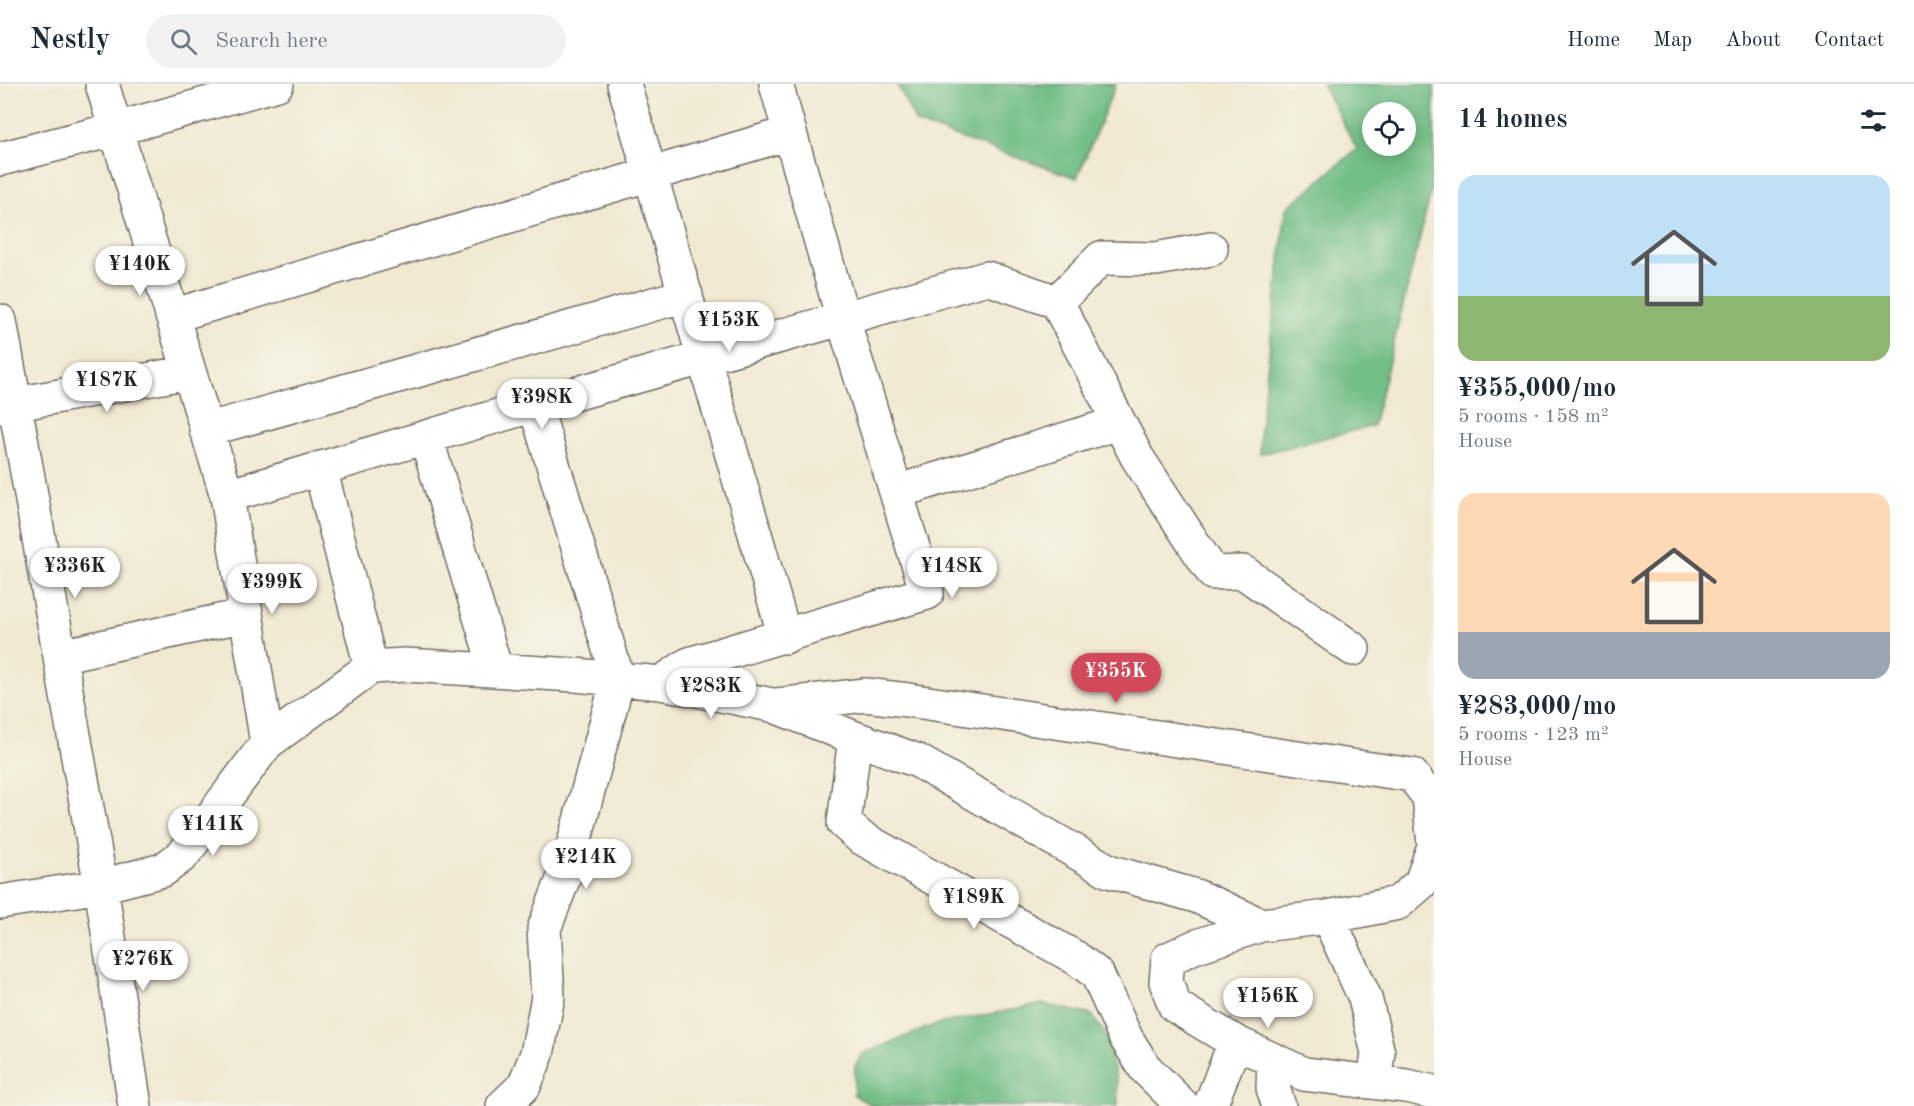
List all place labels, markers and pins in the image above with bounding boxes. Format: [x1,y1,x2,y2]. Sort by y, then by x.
pin: ¥140K [98,246,182,297]
pin: ¥153K [687,302,771,353]
pin: ¥187K [65,362,149,413]
pin: ¥398K [500,379,584,430]
pin: ¥336K [33,548,117,599]
pin: ¥148K [910,548,994,599]
pin: ¥399K [230,564,314,615]
pin: ¥355K [1074,653,1158,704]
pin: ¥283K [669,668,753,719]
pin: ¥141K [171,806,255,857]
pin: ¥214K [544,839,628,890]
pin: ¥189K [932,879,1016,930]
pin: ¥276K [101,941,185,992]
pin: ¥156K [1226,978,1310,1029]

